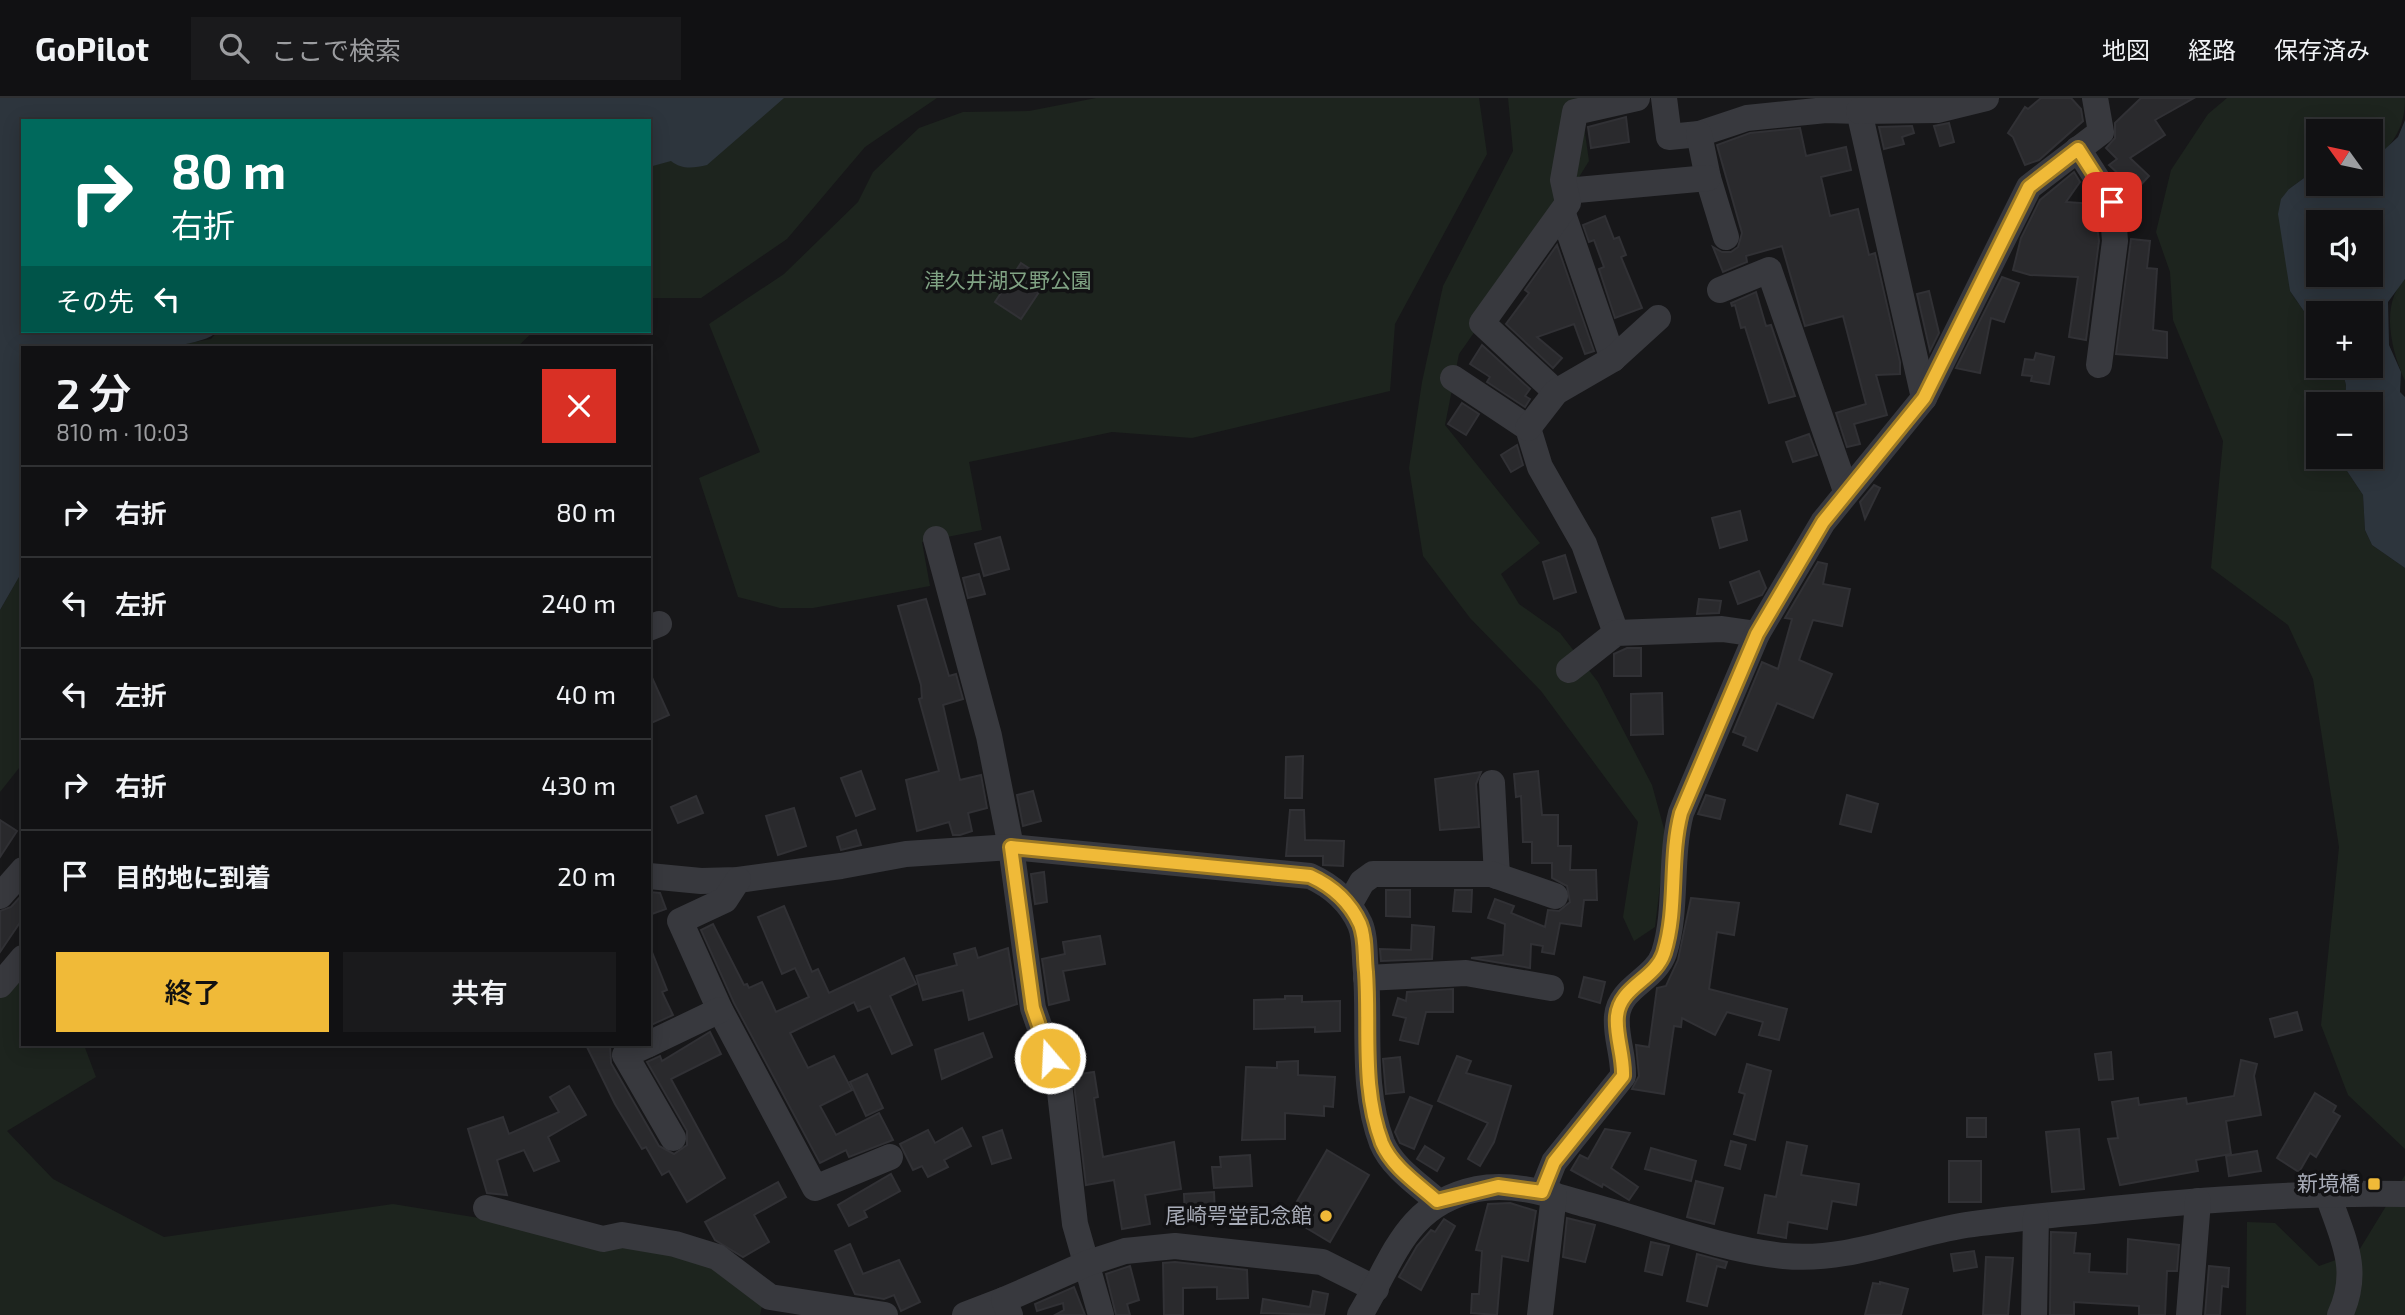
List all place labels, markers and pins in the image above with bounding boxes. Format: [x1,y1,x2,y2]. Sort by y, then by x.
pin [2082,172,2142,232]
place label: 新境橋 [2297,1170,2360,1195]
marker: 新境橋 [2366,1176,2382,1192]
place label: 尾崎咢堂記念館 [1165,1202,1312,1227]
marker: 尾崎咢堂記念館 [1318,1208,1334,1224]

